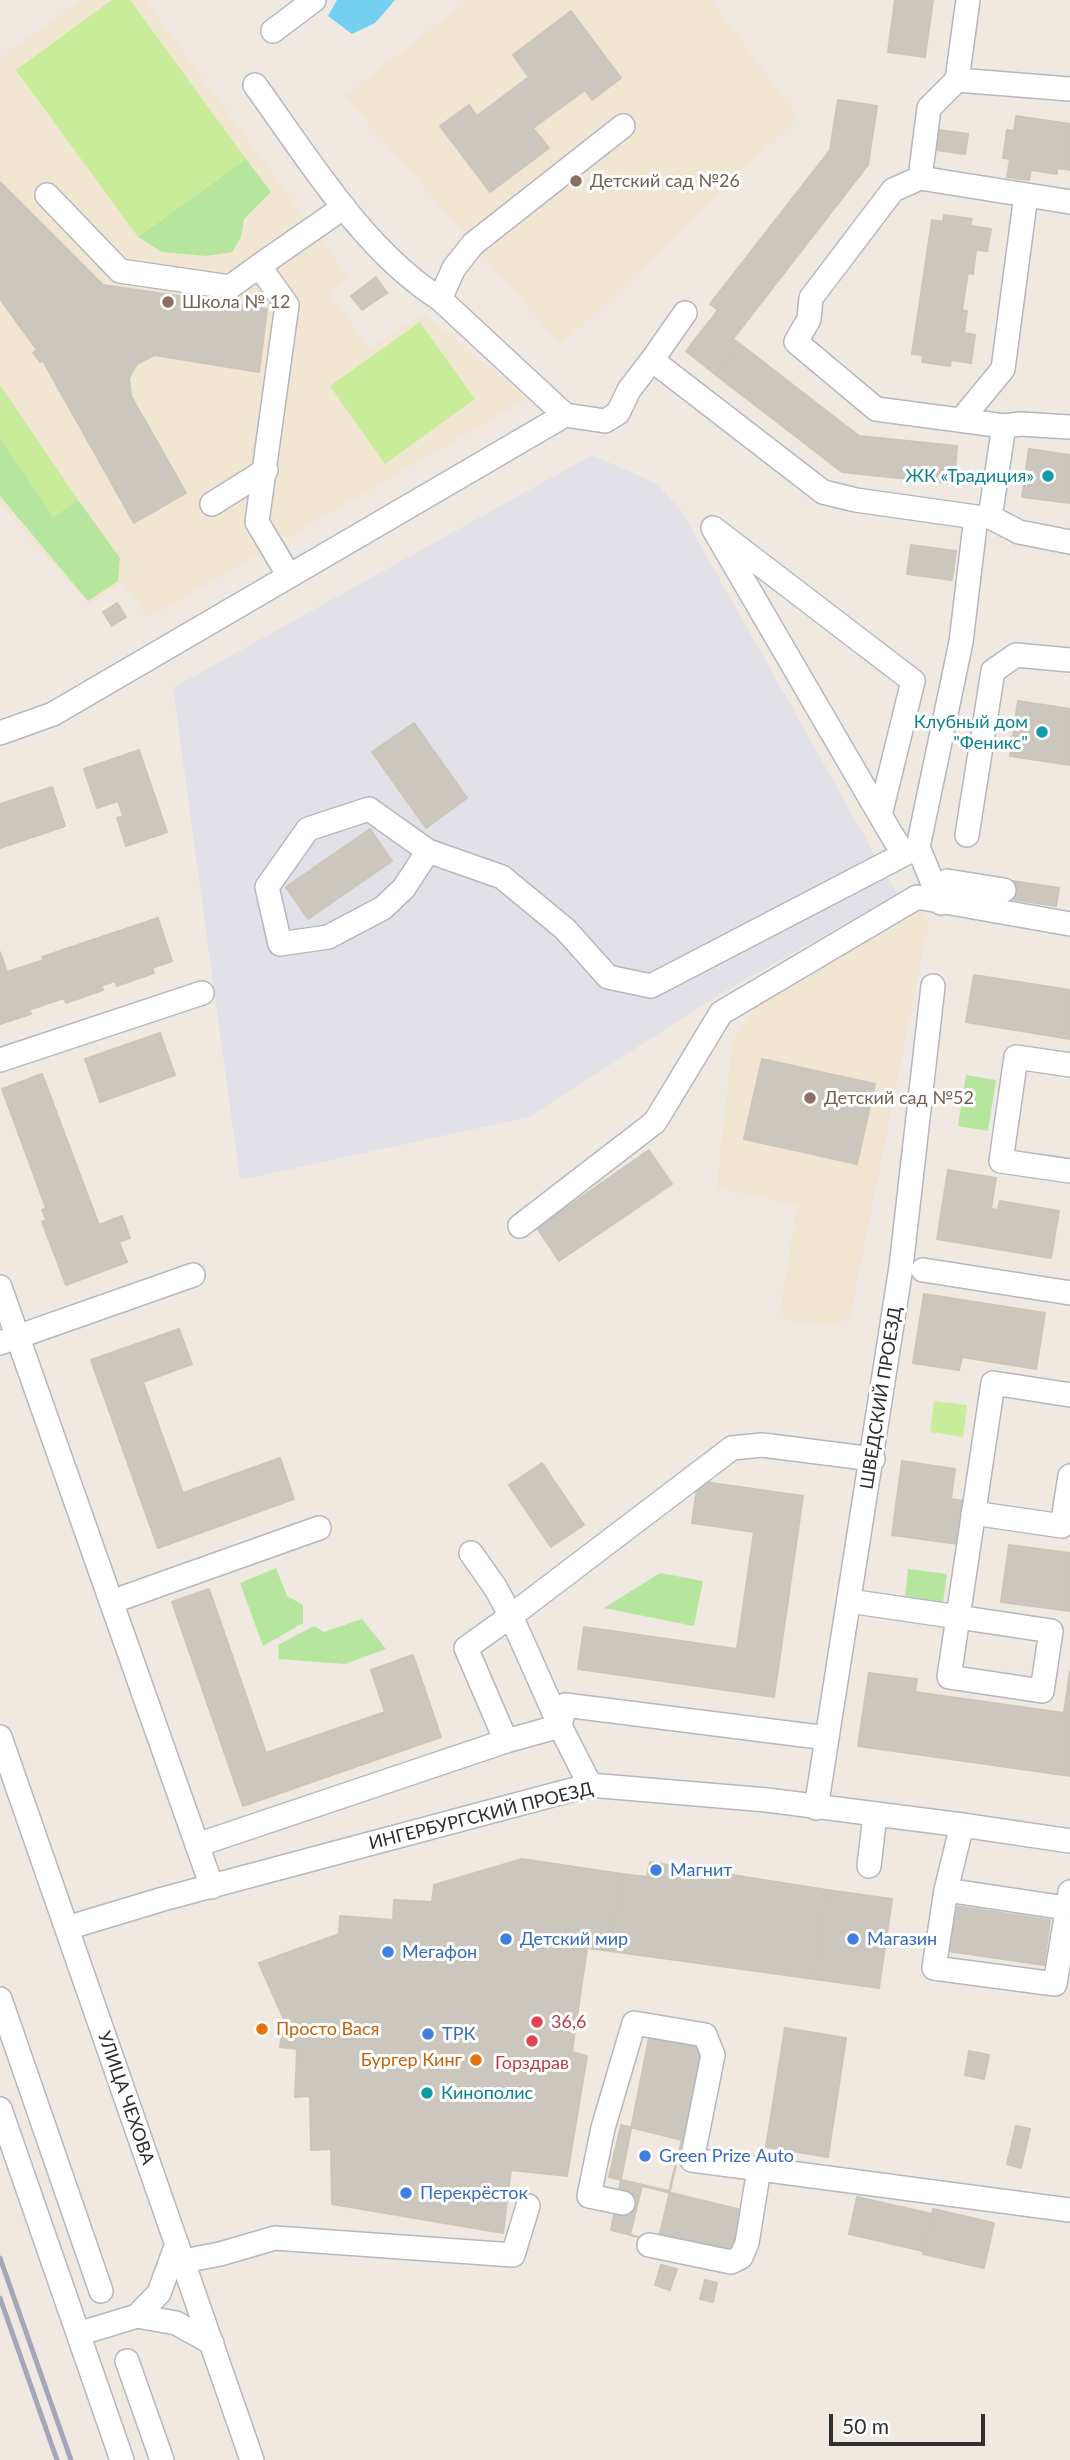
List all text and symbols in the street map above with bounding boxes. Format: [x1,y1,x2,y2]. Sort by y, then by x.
place label: Детский сад №26 [590,170,740,192]
marker: Детский сад №26 [568,173,584,189]
place label: Школа № 12 [182,291,291,313]
marker: Школа № 12 [160,294,176,310]
place label: ЖК «Традиция» [905,465,1034,487]
marker: ЖК «Традиция» [1040,468,1056,484]
place label: Клубный дом "Феникс" [914,711,1028,754]
marker: Клубный дом "Феникс" [1034,724,1050,740]
place label: Детский сад №52 [824,1087,974,1109]
marker: Детский сад №52 [802,1090,818,1106]
street label: ШВЕДСКИЙ ПРОЕЗД [856,1305,906,1491]
street label: ИНГЕРБУРГСКИЙ ПРОЕЗД [367,1778,595,1854]
place label: Магнит [670,1859,732,1881]
marker: Магнит [648,1862,664,1878]
place label: Детский мир [520,1928,628,1950]
place label: Магазин [867,1928,937,1950]
marker: Детский мир [498,1931,514,1947]
marker: Магазин [845,1931,861,1947]
place label: Мегафон [402,1941,477,1963]
marker: Мегафон [380,1944,396,1960]
place label: 36,6 [551,2011,586,2033]
marker: 36,6 [529,2014,545,2030]
place label: Просто Вася [276,2018,379,2040]
marker: Просто Вася [254,2021,270,2037]
place label: ТРК [442,2023,476,2045]
marker: ТРК [420,2026,436,2042]
street label: УЛИЦА ЧЕХОВА [93,2029,159,2167]
marker: Горздрав [524,2033,540,2049]
place label: Бургер Кинг [361,2049,462,2071]
marker: Бургер Кинг [468,2052,484,2068]
place label: Горздрав [495,2052,569,2074]
place label: Кинополис [441,2082,533,2104]
marker: Кинополис [419,2085,435,2101]
place label: Green Prize Auto [659,2145,794,2167]
marker: Green Prize Auto [637,2148,653,2164]
place label: Перекрёсток [420,2182,528,2204]
marker: Перекрёсток [398,2185,414,2201]
scale bar [832,2400,988,2444]
text: 50 m [842,2413,889,2438]

